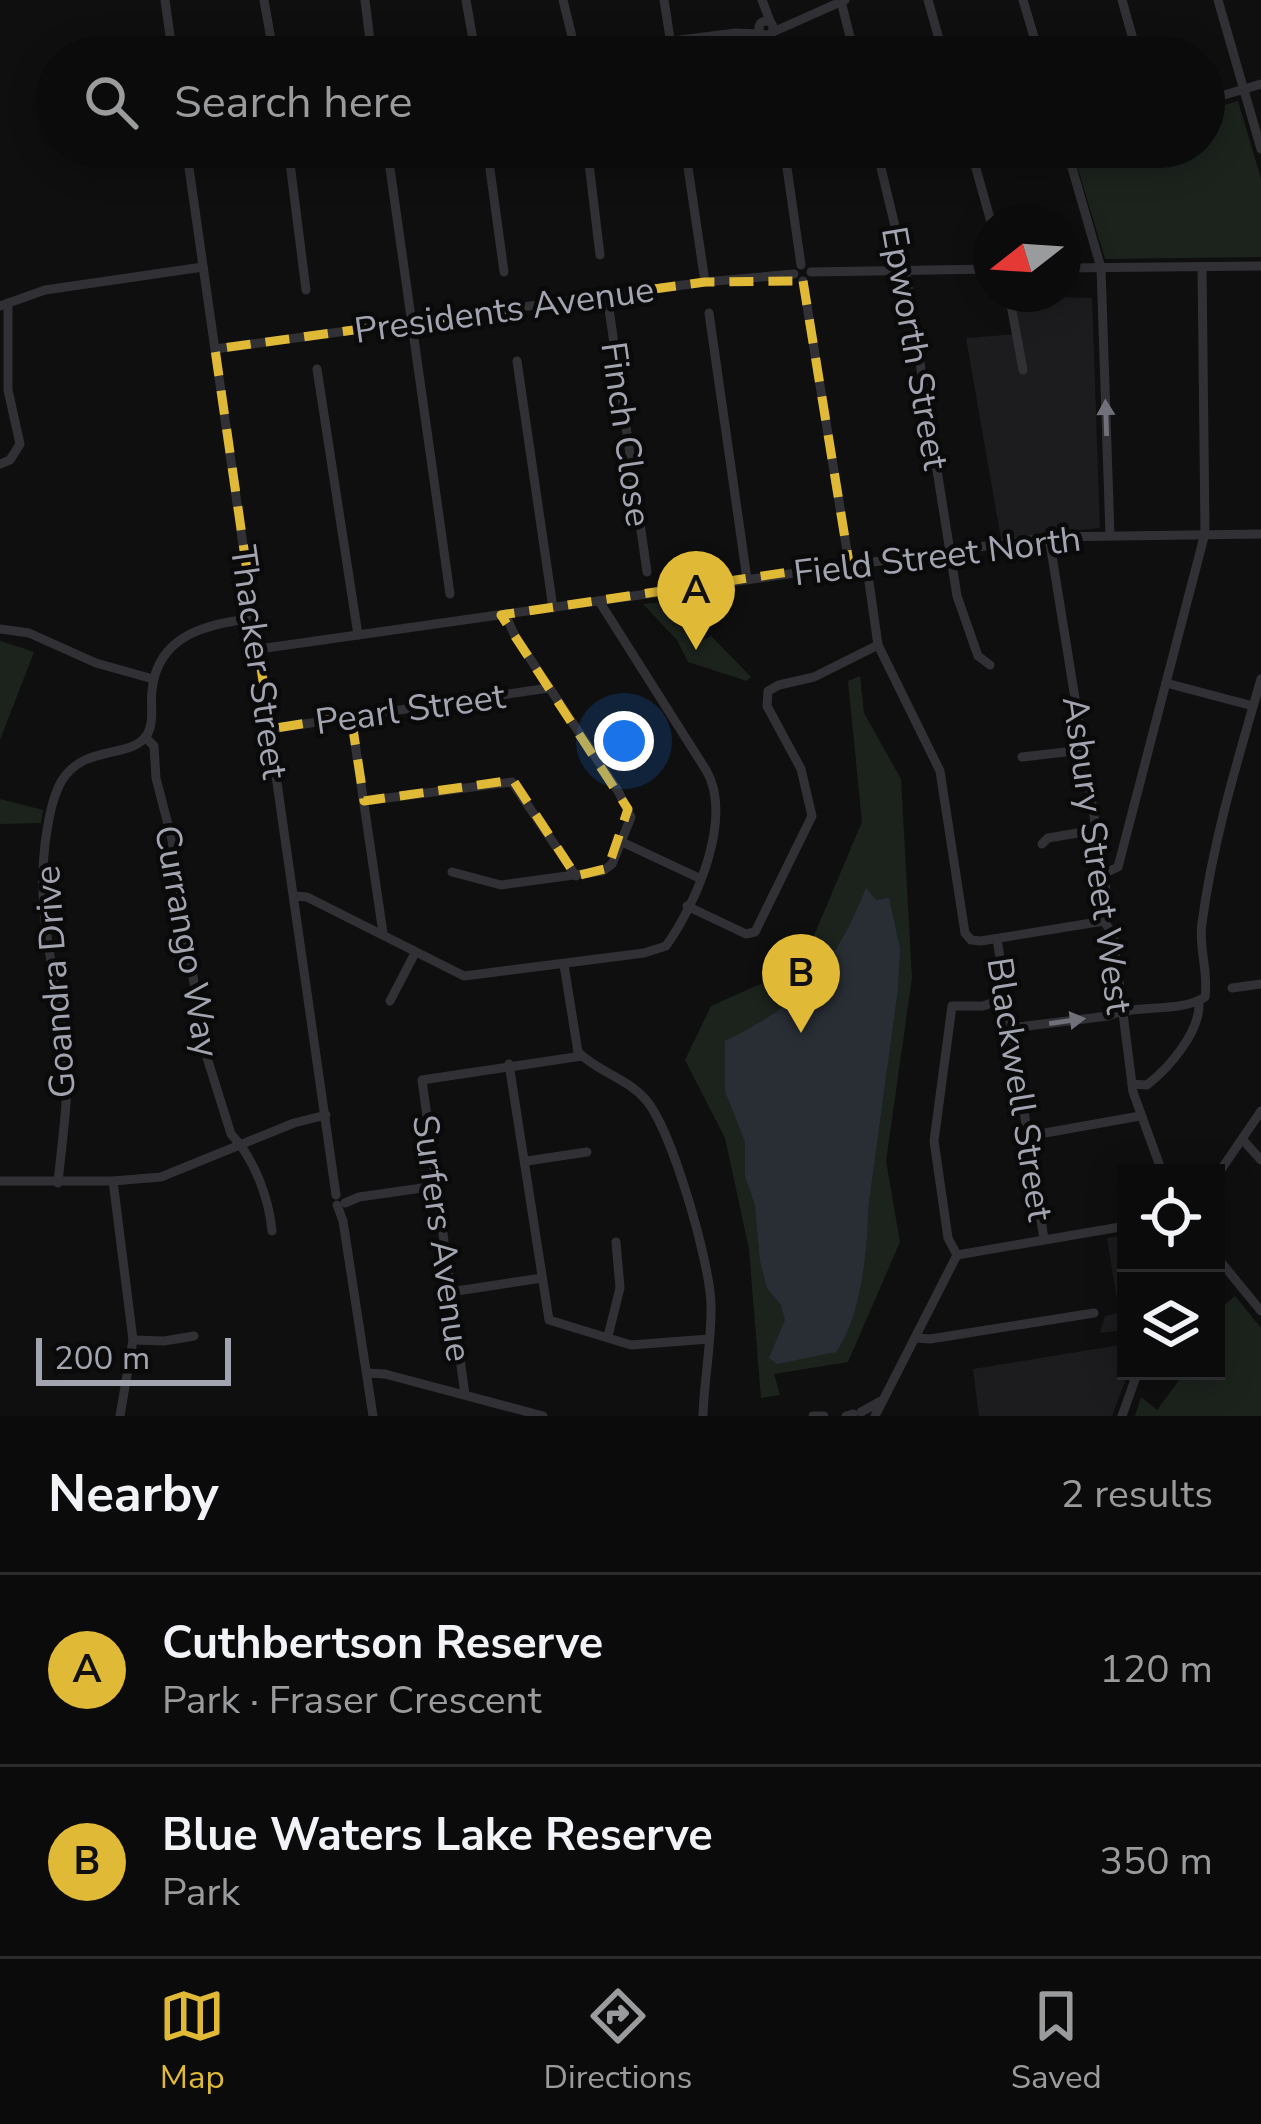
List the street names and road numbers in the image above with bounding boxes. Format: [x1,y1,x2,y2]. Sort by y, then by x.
street label: Epworth Street [869,223,960,474]
street label: Presidents Avenue [351,265,657,356]
street label: Finch Close [588,339,663,530]
street label: Field Street North [791,515,1084,598]
street label: Thacker Street [218,542,299,782]
street label: Pearl Street [312,672,509,747]
street label: Asbury Street West [1050,693,1143,1018]
street label: Currango Way [142,822,231,1061]
street label: Goandra Drive [23,864,88,1100]
street label: Blackwell Street [975,954,1065,1225]
street label: Surfers Avenue [400,1112,483,1365]

